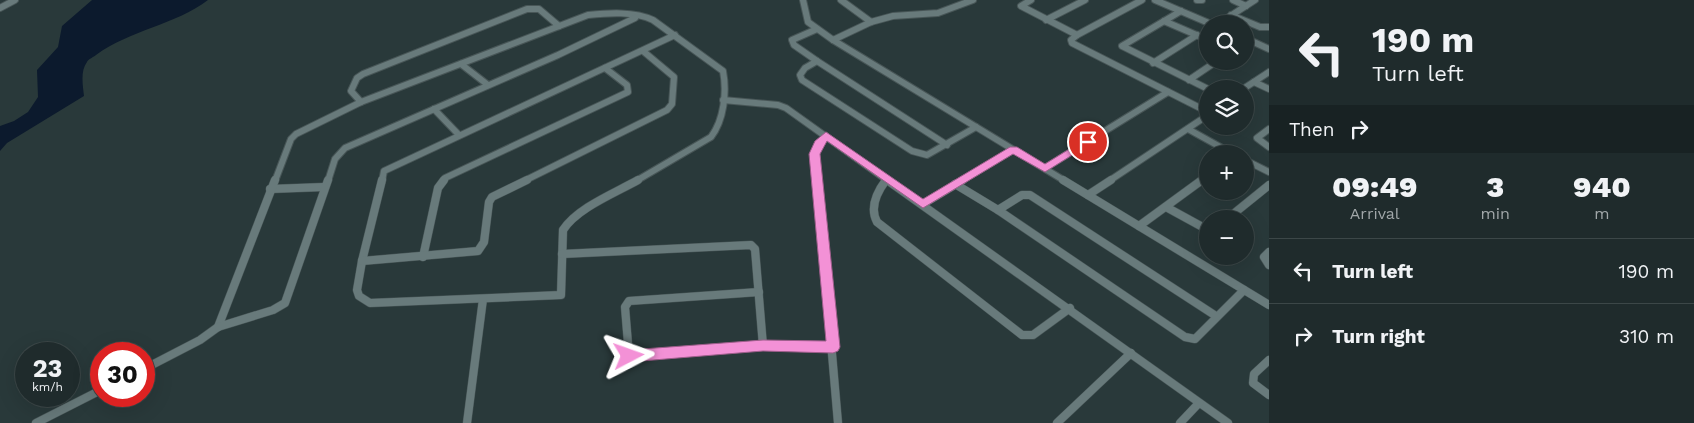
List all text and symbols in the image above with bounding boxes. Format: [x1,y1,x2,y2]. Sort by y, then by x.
map controls [1199,15,1254,265]
button: search [1199,15,1254,70]
text: 190 m [1372,19,1474,61]
icon: left [1289,20,1354,85]
text: Turn left [1372,61,1464,86]
button: layers [1199,80,1254,135]
icon: right [1345,115,1373,143]
text: Then [1289,118,1335,141]
pin [1067,121,1109,163]
icon: arrive [1074,128,1102,156]
button: + [1199,145,1254,200]
text: 09:49 [1332,169,1417,204]
text: 3 [1486,169,1504,204]
text: 940 [1573,169,1631,204]
text: Arrival [1350,204,1400,223]
text: min [1481,204,1510,223]
text: m [1594,204,1610,223]
button: − [1199,210,1254,265]
icon: left [1289,257,1317,285]
text: Turn left [1332,260,1413,283]
text: 190 m [1618,260,1674,283]
icon: right [1289,322,1317,350]
text: Turn right [1332,325,1425,348]
text: 310 m [1619,325,1674,348]
position arrow [602,329,654,381]
speed limit sign: 30 [90,342,155,407]
text: 23 [33,354,62,383]
text: km/h [32,380,63,394]

